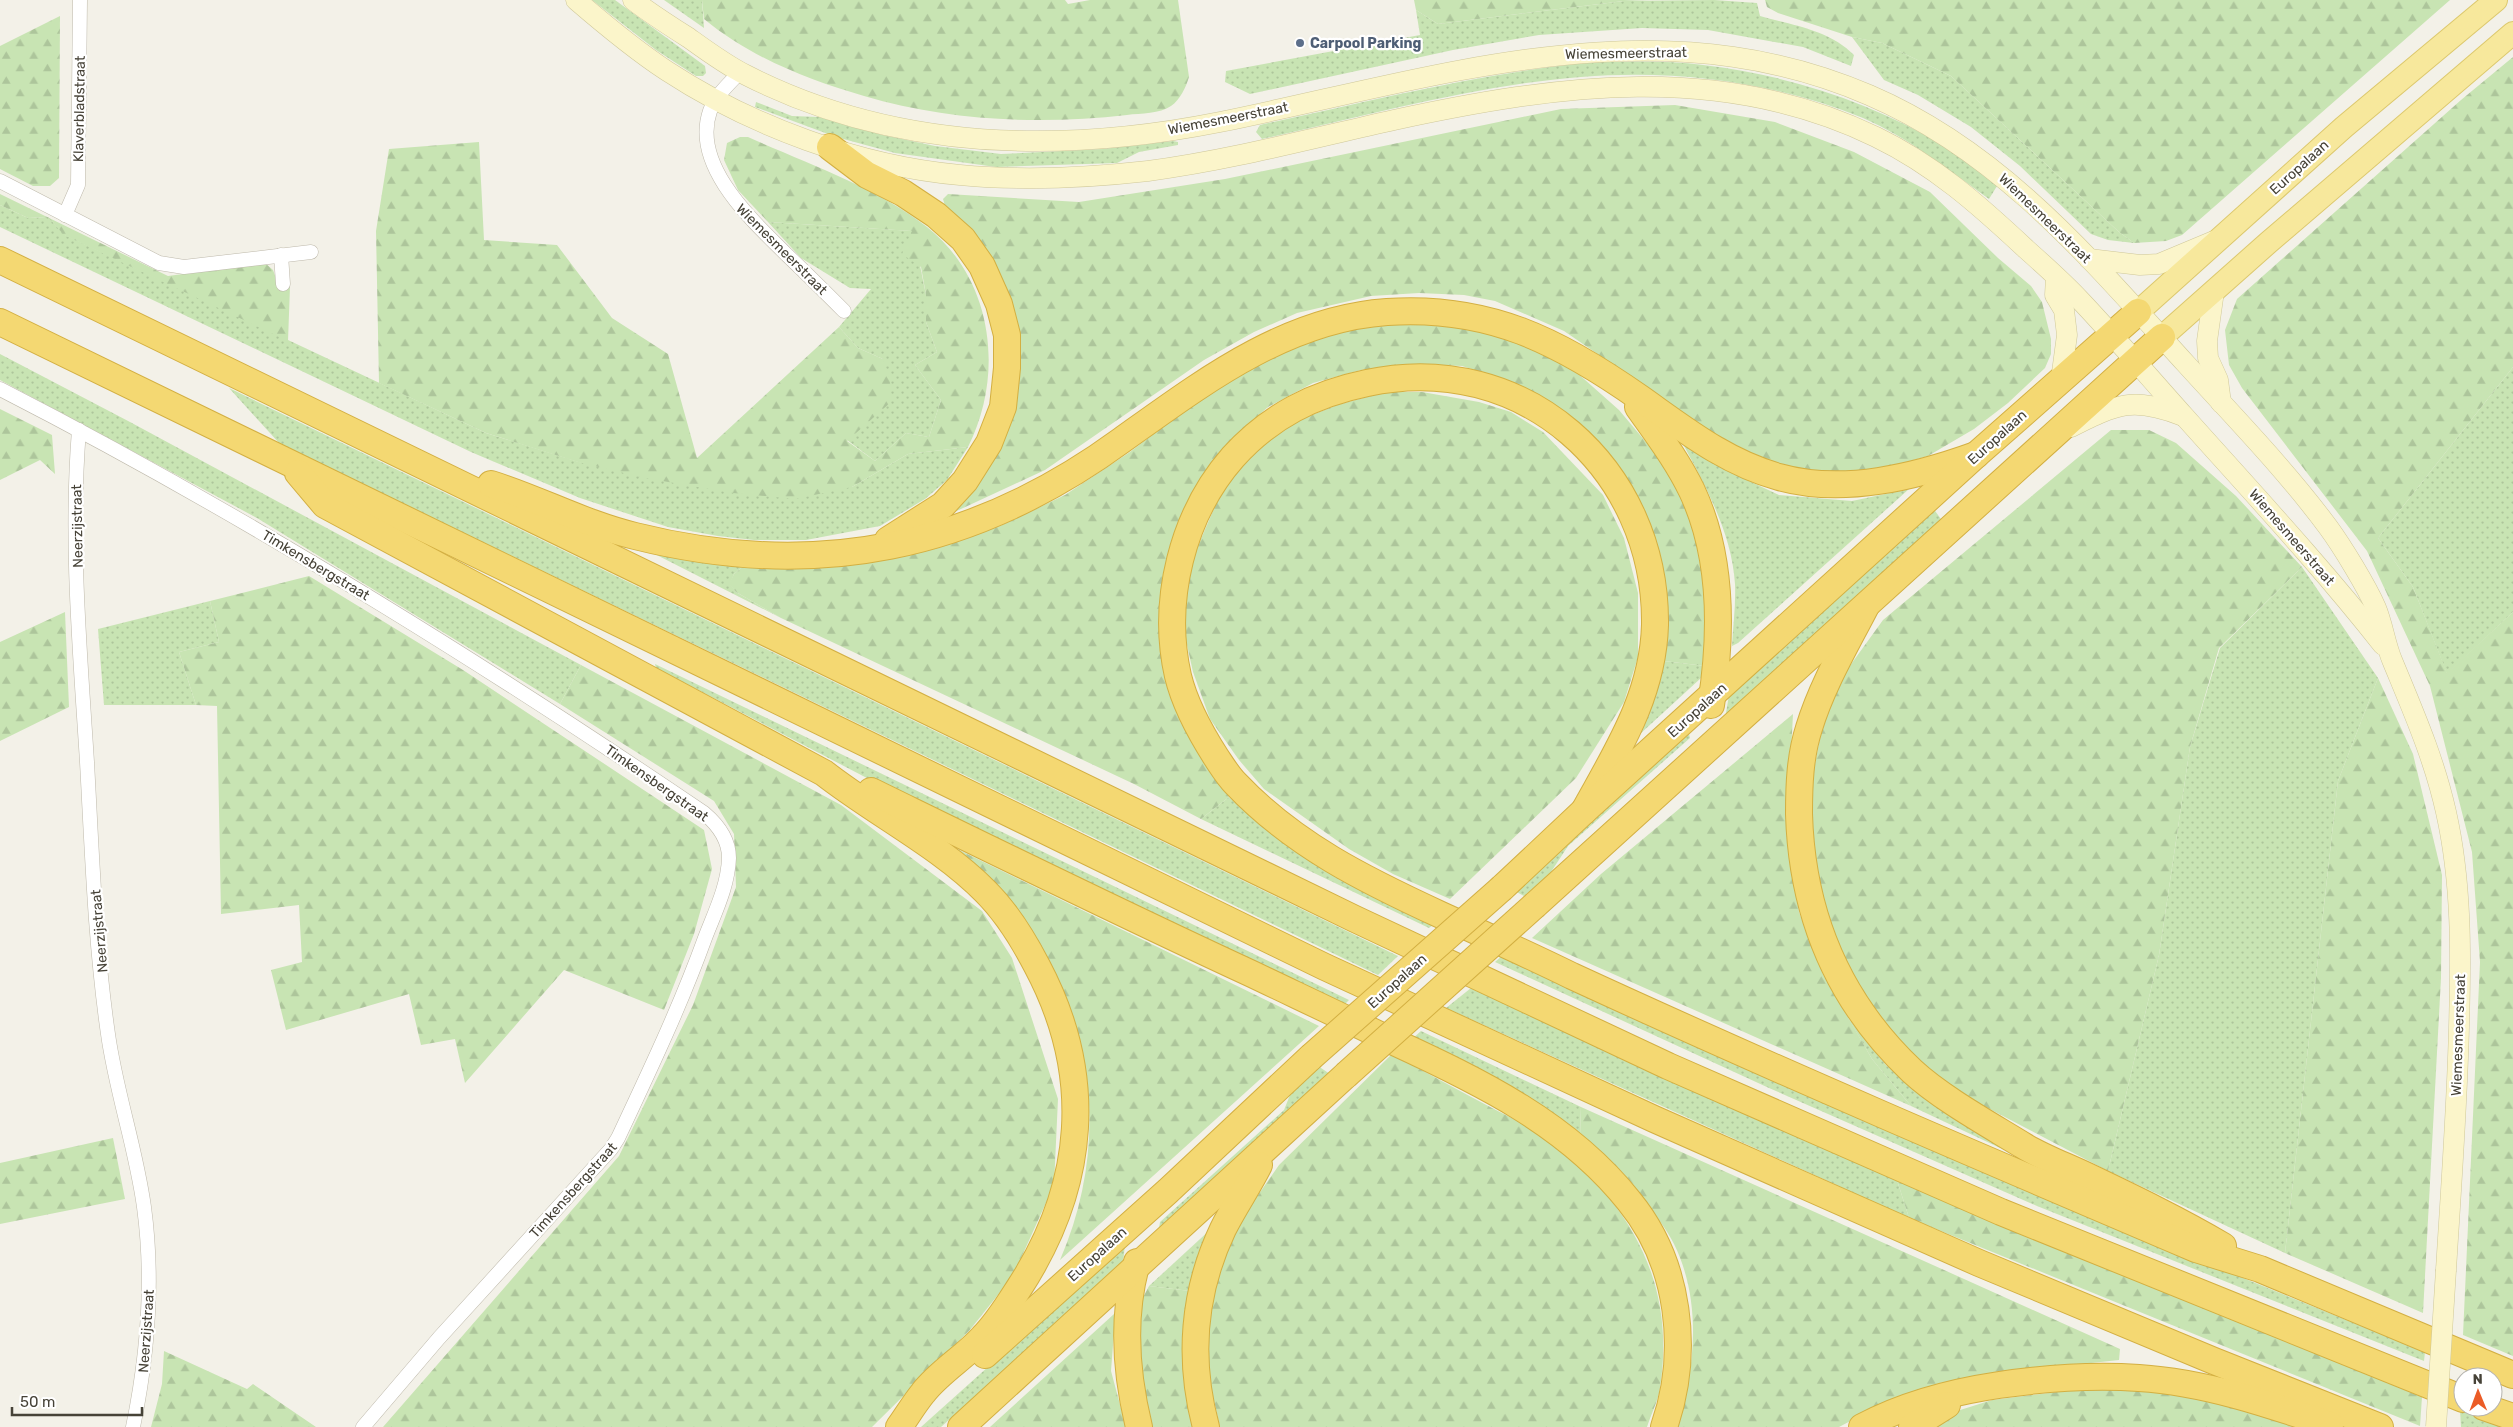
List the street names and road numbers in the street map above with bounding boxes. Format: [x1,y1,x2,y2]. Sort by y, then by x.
street label: Wiemesmeerstraat [1565,44,1688,63]
street label: Klaverbladstraat [70,55,89,162]
street label: Wiemesmeerstraat [1167,98,1290,138]
street label: Europalaan [2266,136,2332,198]
street label: Wiemesmeerstraat [1995,170,2095,267]
street label: Wiemesmeerstraat [733,200,831,299]
street label: Europalaan [1964,406,2030,468]
street label: Neerzijstraat [68,484,87,568]
street label: Wiemesmeerstraat [2245,486,2338,589]
street label: Timkensbergstraat [259,527,373,605]
street label: Europalaan [1664,679,1730,741]
street label: Timkensbergstraat [602,741,712,826]
street label: Neerzijstraat [87,888,112,973]
street label: Europalaan [1364,950,1430,1012]
street label: Wiemesmeerstraat [2448,973,2469,1096]
street label: Timkensbergstraat [526,1139,621,1242]
street label: Europalaan [1064,1223,1130,1285]
street label: Neerzijstraat [135,1288,158,1373]

